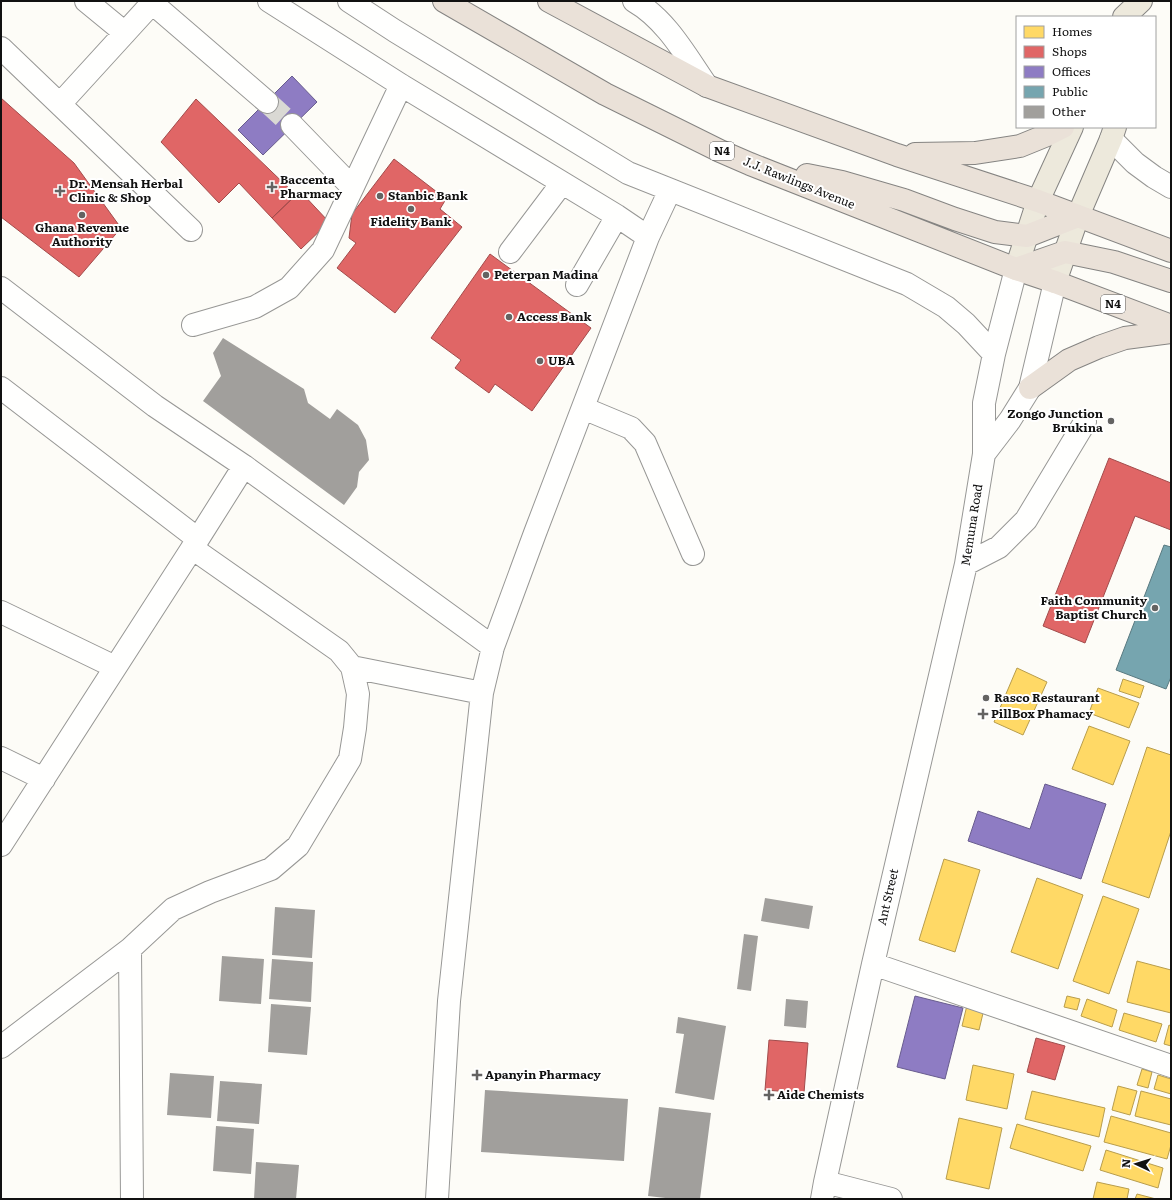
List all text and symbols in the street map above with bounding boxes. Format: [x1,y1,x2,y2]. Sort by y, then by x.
legend [1016,16,1156,128]
text: Homes [1052,22,1092,40]
text: Shops [1052,42,1087,60]
text: Offices [1052,62,1091,80]
text: Public [1052,82,1088,100]
text: Other [1052,102,1086,120]
road number: N4 [710,142,734,160]
street label: J.J. Rawlings Avenue [741,151,858,213]
place label: Baccenta Pharmacy [280,170,343,202]
place label: Dr. Mensah Herbal Clinic & Shop [69,174,183,206]
marker: Baccenta Pharmacy [267,182,277,192]
marker: Dr. Mensah Herbal Clinic & Shop [54,185,66,197]
place label: Stanbic Bank [388,186,469,204]
marker: Stanbic Bank [375,191,385,201]
marker: Fidelity Bank [406,204,416,214]
marker: Ghana Revenue Authority [77,210,87,220]
place label: Fidelity Bank [370,212,453,230]
place label: Ghana Revenue Authority [35,218,129,250]
place label: Peterpan Madina [494,265,598,283]
marker: Peterpan Madina [481,270,491,280]
road number: N4 [1101,295,1125,313]
place label: Access Bank [517,307,593,325]
marker: Access Bank [504,312,514,322]
place label: UBA [548,351,575,369]
marker: UBA [535,356,545,366]
place label: Zongo Junction Brukina [1007,404,1104,436]
marker: Zongo Junction Brukina [1106,416,1116,426]
street label: Memuna Road [956,482,986,567]
place label: Faith Community Baptist Church [1040,591,1148,623]
marker: Faith Community Baptist Church [1150,603,1160,613]
place label: Rasco Restaurant [994,688,1101,706]
marker: Rasco Restaurant [981,693,991,703]
place label: PillBox Phamacy [991,704,1093,722]
marker: PillBox Phamacy [978,709,988,719]
street label: Ant Street [872,866,902,927]
place label: Apanyin Pharmacy [485,1065,602,1083]
marker: Apanyin Pharmacy [472,1070,482,1080]
place label: Aide Chemists [777,1085,864,1103]
marker: Aide Chemists [764,1090,774,1100]
north arrow [1116,1144,1156,1184]
text: N [1117,1158,1133,1168]

